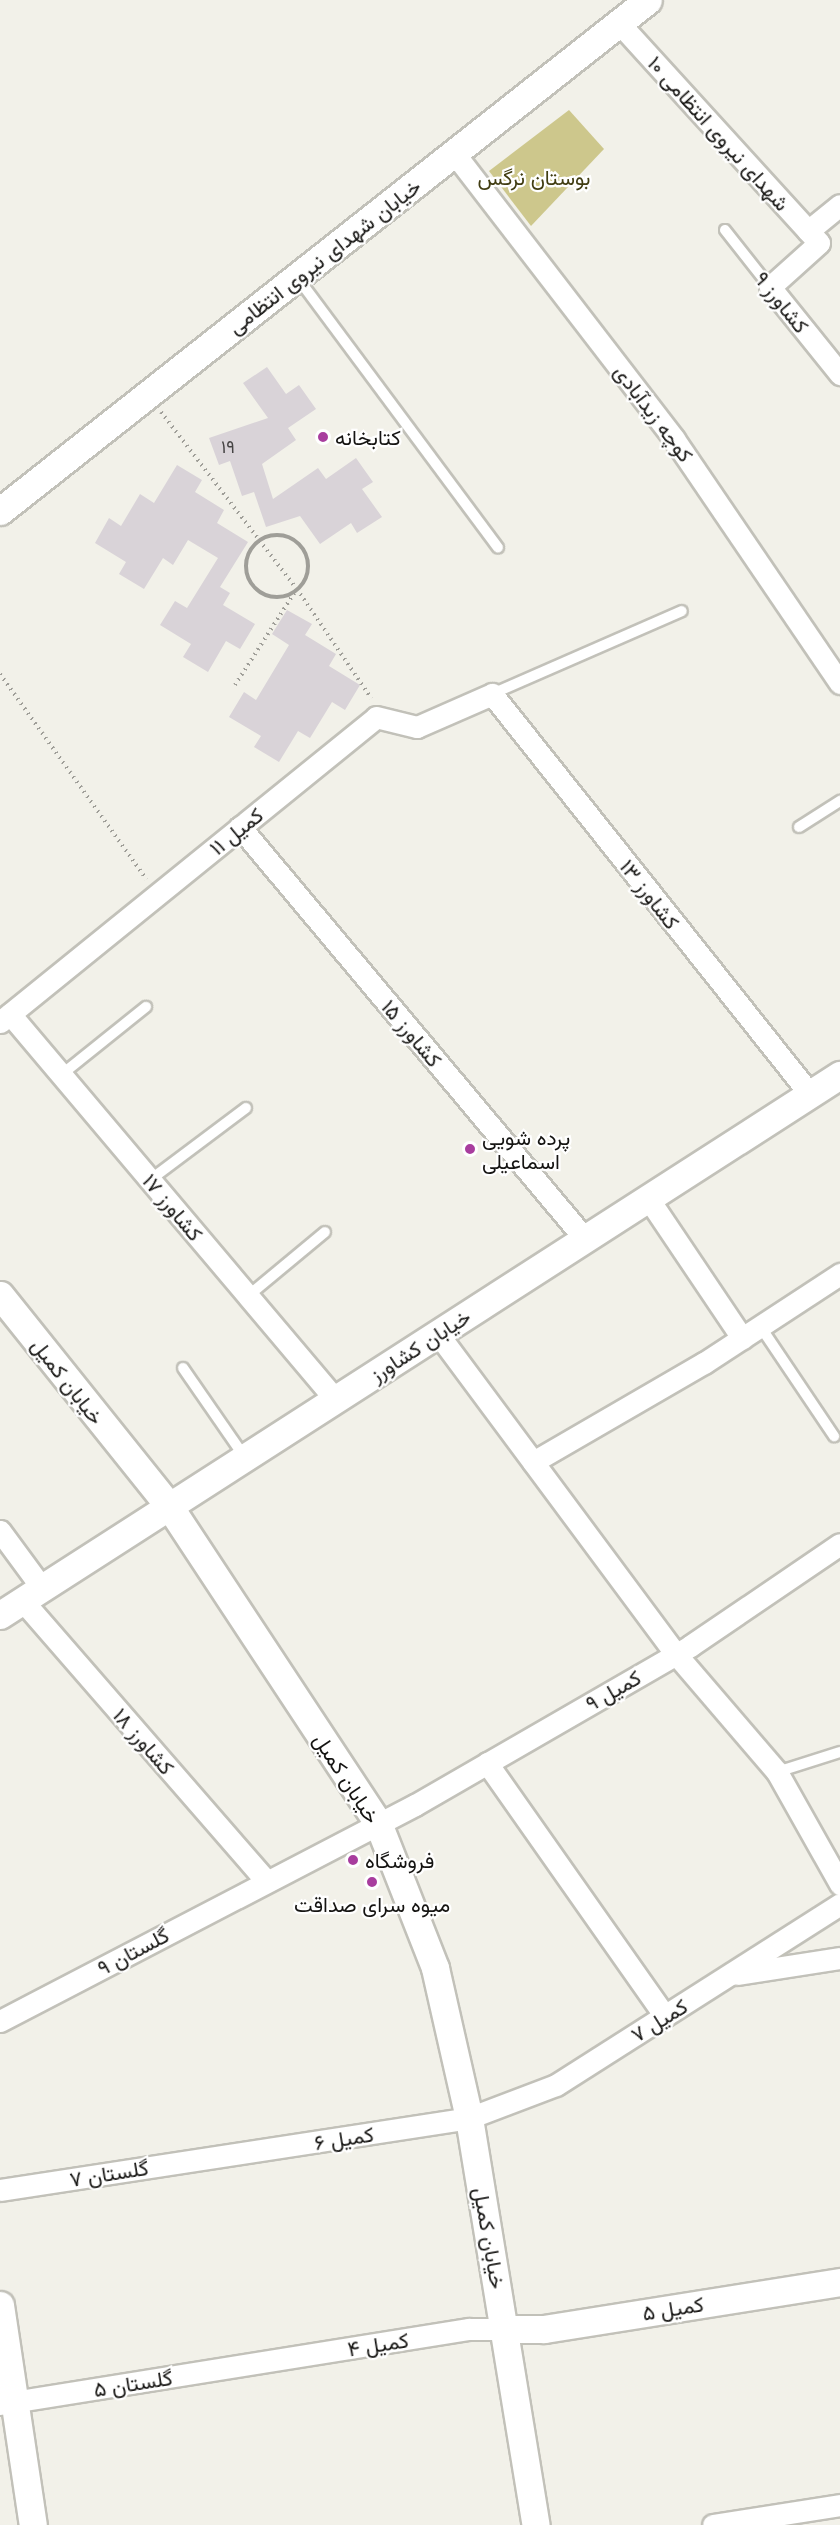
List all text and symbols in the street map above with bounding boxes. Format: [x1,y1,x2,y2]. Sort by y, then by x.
street label: شهدای نیروی انتظامی ۱۰ [643,50,795,216]
park label: بوستان نرگس [477,164,591,190]
street label: خیابان شهدای نیروی انتظامی [223,173,425,339]
street label: کشاورز ۹ [750,266,814,338]
street label: کوچه زیدآبادی [609,359,699,467]
place label: کتابخانه [335,424,401,450]
marker: کتابخانه [316,430,330,444]
house number: ۱۹ [221,436,235,458]
street label: کمیل ۱۱ [204,802,268,860]
street label: کشاورز ۱۳ [615,854,685,934]
street label: کشاورز ۱۵ [377,994,447,1072]
place label: پرده شویی اسماعیلی [482,1124,570,1174]
marker: پرده شویی اسماعیلی [463,1142,477,1156]
street label: کشاورز ۱۷ [138,1168,208,1246]
street label: خیابان کشاورز [365,1303,475,1387]
street label: خیابان کمیل [26,1333,110,1429]
street label: کمیل ۹ [581,1664,645,1716]
street label: کشاورز ۱۸ [108,1703,180,1779]
street label: خیابان کمیل [308,1728,386,1828]
place label: فروشگاه [365,1847,434,1873]
marker: فروشگاه [346,1853,360,1867]
marker: میوه سرای صداقت [365,1875,379,1889]
place label: میوه سرای صداقت [294,1891,450,1917]
street label: گلستان ۹ [93,1922,173,1980]
street label: کمیل ۷ [626,1993,692,2047]
street label: کمیل ۶ [313,2121,375,2155]
street label: گلستان ۷ [68,2154,150,2192]
street label: خیابان کمیل [469,2185,511,2291]
street label: کمیل ۵ [640,2291,706,2325]
street label: کمیل ۴ [346,2327,410,2361]
street label: گلستان ۵ [92,2364,174,2402]

